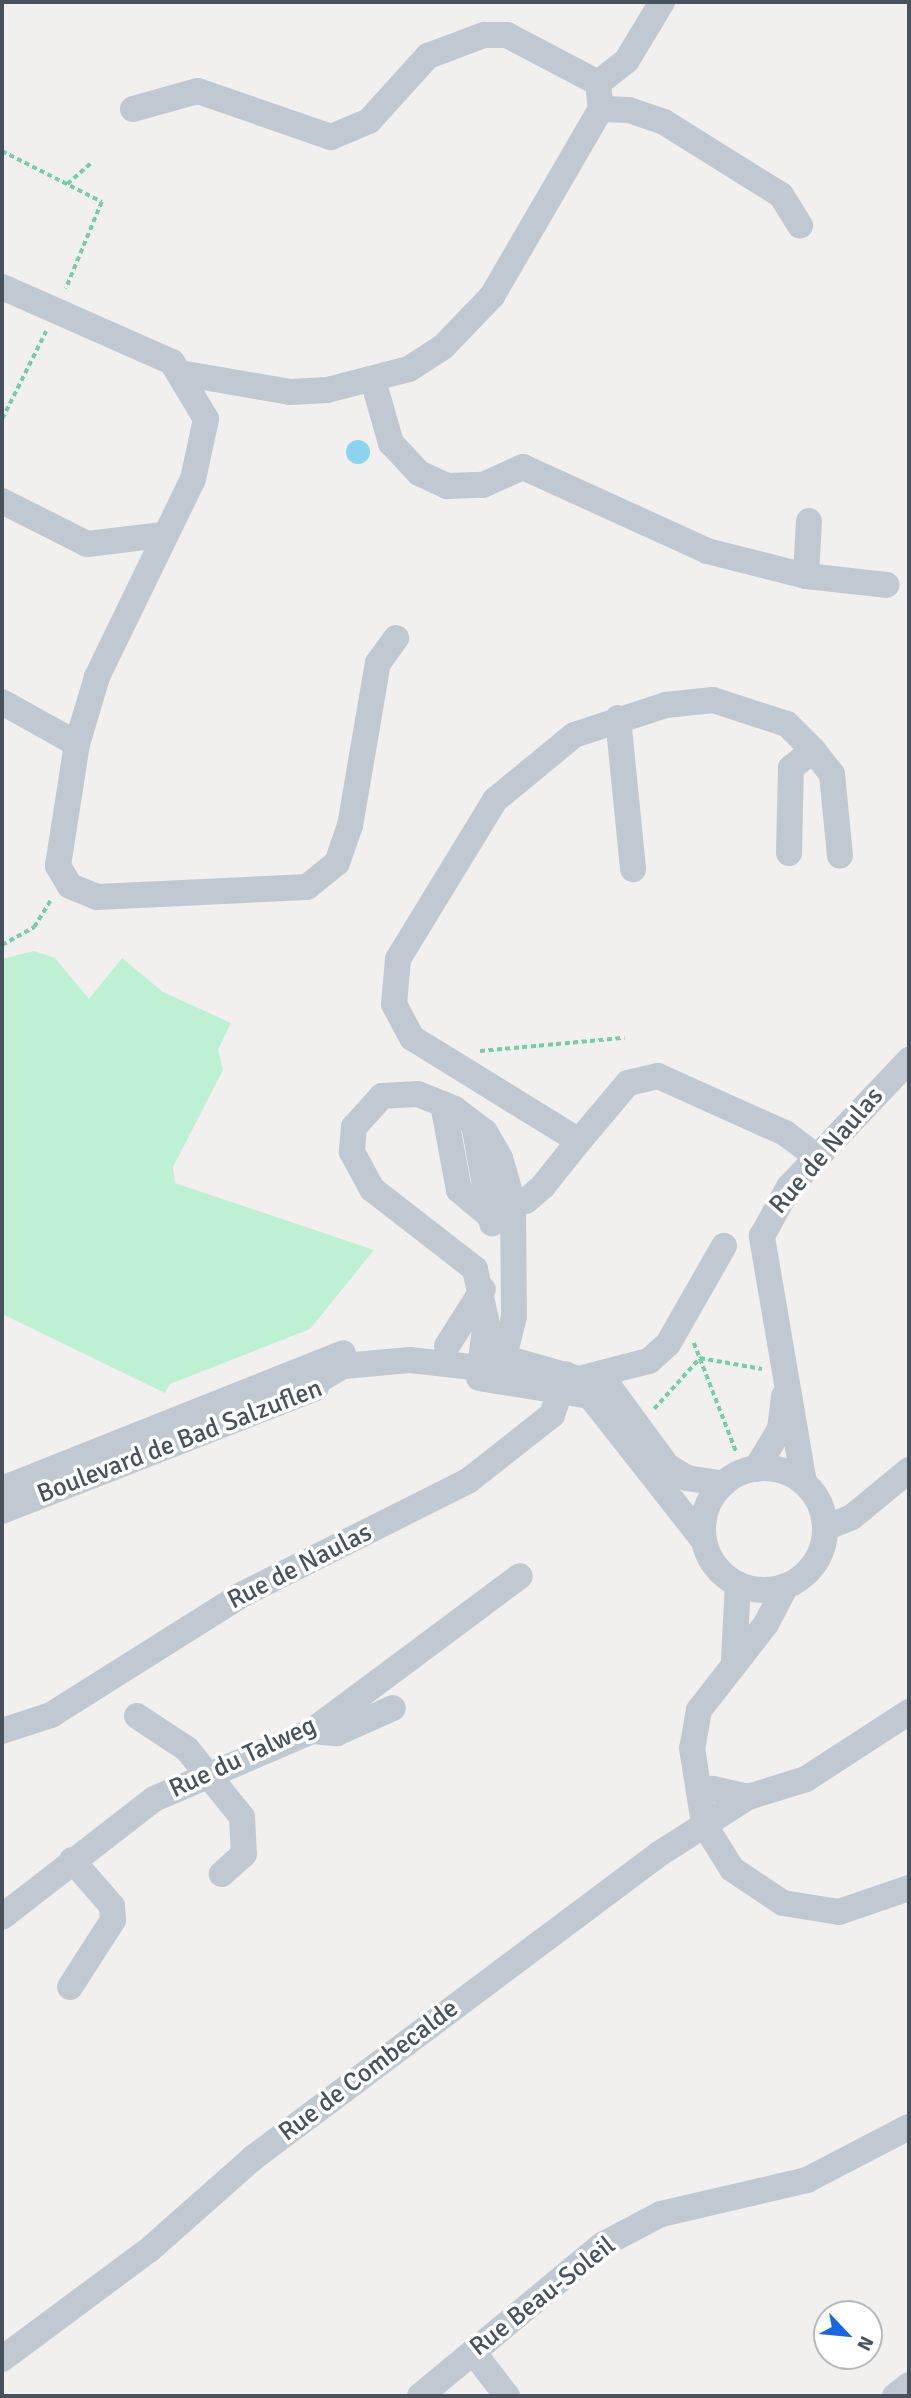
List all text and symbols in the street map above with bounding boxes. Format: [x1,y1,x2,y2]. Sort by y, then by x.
street label: Rue de Naulas [763,1081,891,1221]
street label: Boulevard de Bad Salzuflen [33,1373,327,1511]
street label: Rue de Naulas [223,1517,377,1617]
street label: Rue du Talweg [165,1710,321,1806]
street label: Rue de Combecalde [273,1993,465,2149]
street label: Rue Beau-Soleil [464,2230,622,2364]
north arrow [813,2300,883,2370]
text: N [851,2332,879,2355]

